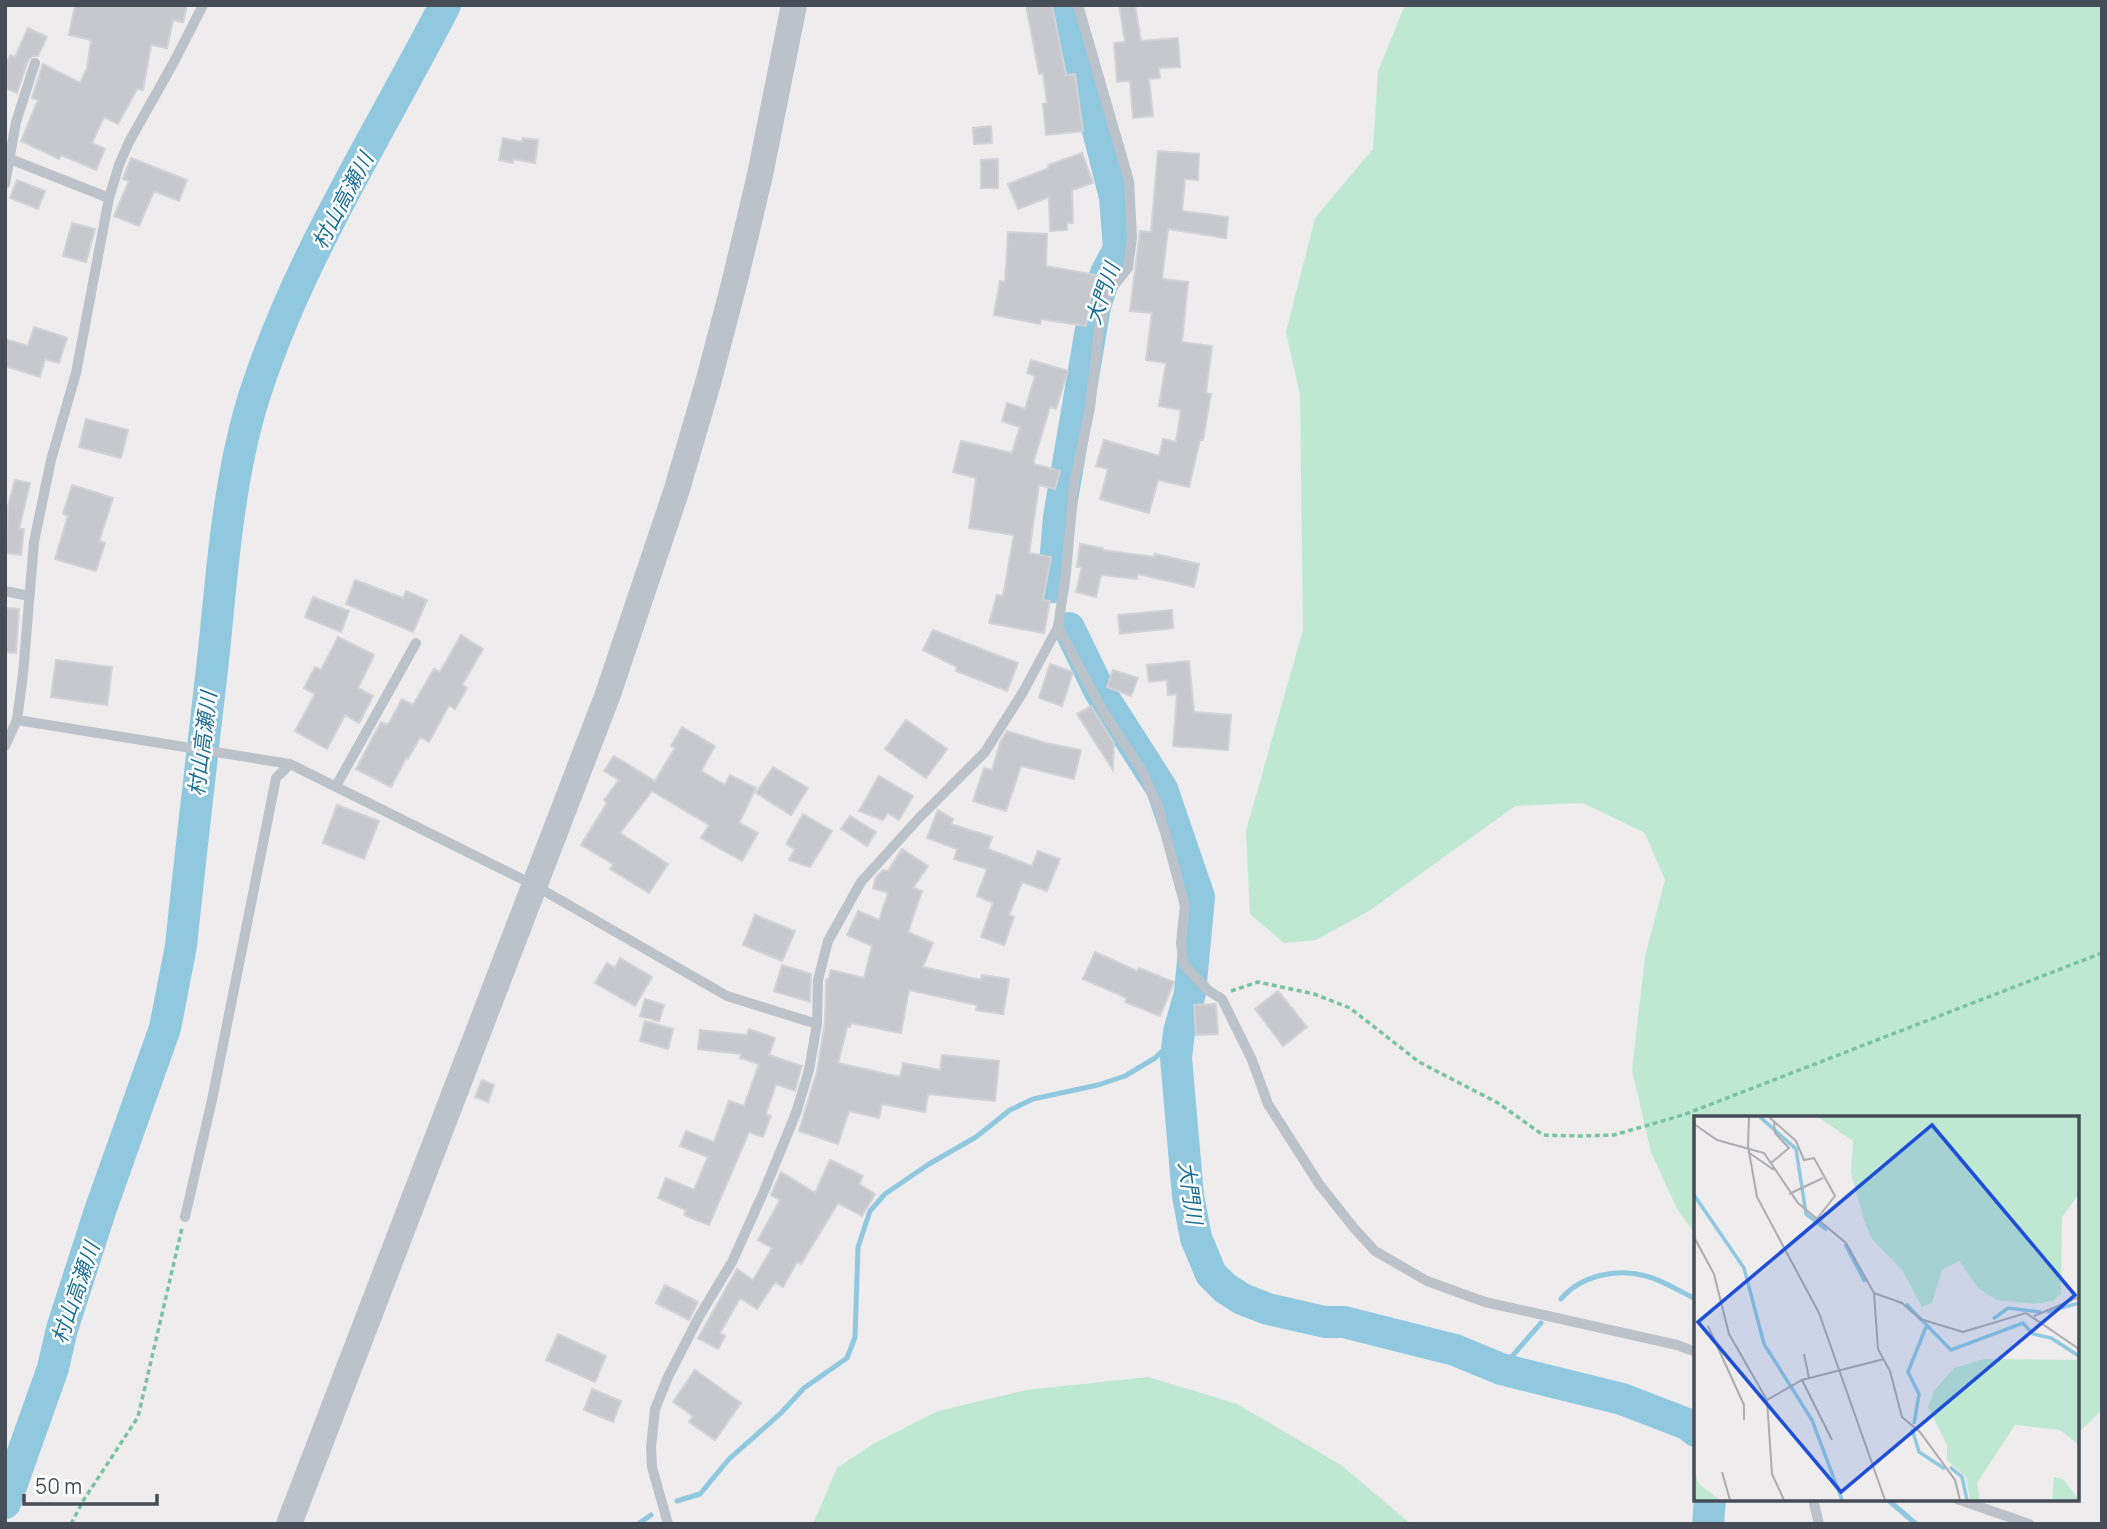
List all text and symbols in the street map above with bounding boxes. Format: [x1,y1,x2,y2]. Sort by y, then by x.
water label: 村山高瀬川 [305,146,380,253]
water label: 大門川 [1079,257,1126,328]
water label: 村山高瀬川 [182,688,223,798]
inset map [1694,1116,2079,1501]
water label: 大門川 [1173,1160,1210,1228]
water label: 村山高瀬川 [45,1237,106,1347]
scale bar [24,1462,158,1506]
text: 50 m [35,1472,82,1500]

